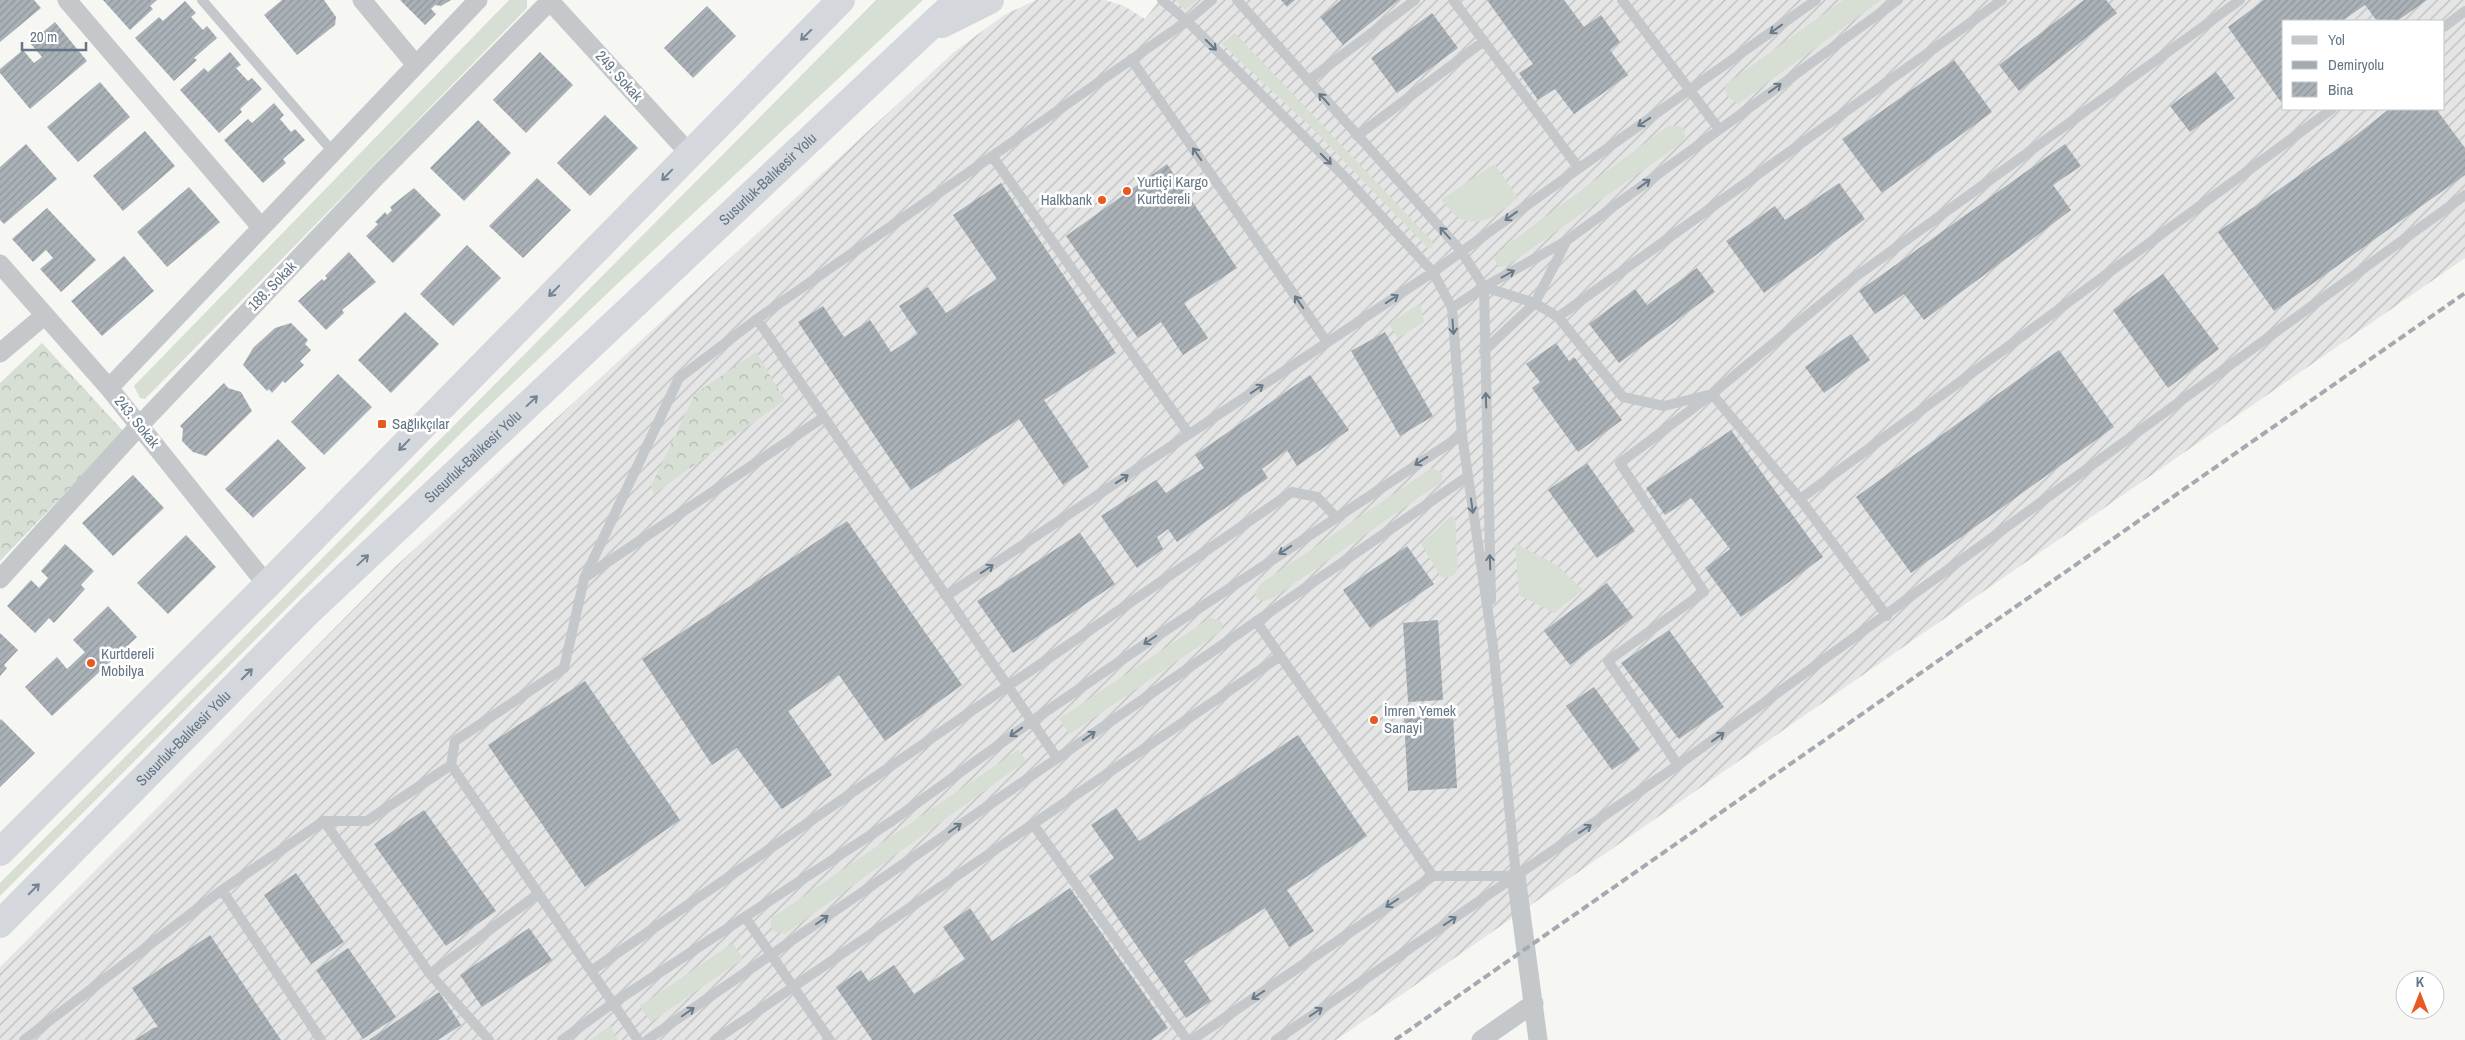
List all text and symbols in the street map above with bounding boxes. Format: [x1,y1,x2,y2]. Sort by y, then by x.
scale bar [22,20,86,52]
legend [2282,20,2445,110]
one-way arrow [1770,23,1783,34]
text: 20 m [30,26,57,47]
one-way arrow [800,28,812,41]
text: Yol [2328,29,2345,50]
one-way arrow [1205,38,1217,51]
street label: 249. Sokak [591,46,648,106]
text: Demiryolu [2328,54,2384,75]
text: Bina [2328,79,2353,100]
one-way arrow [1768,83,1781,94]
one-way arrow [1318,93,1330,106]
one-way arrow [1637,117,1651,127]
street label: Susurluk-Balıkesir Yolu [714,128,821,230]
one-way arrow [1192,147,1202,161]
one-way arrow [1320,153,1333,165]
one-way arrow [661,169,673,181]
place label: Yurtiçi Kargo Kurtdereli [1137,171,1208,209]
one-way arrow [1637,179,1651,189]
marker: Yurtiçi Kargo Kurtdereli [1121,185,1133,197]
place label: Halkbank [1041,189,1093,210]
marker: Halkbank [1096,194,1108,206]
one-way arrow [1505,210,1518,221]
one-way arrow [1439,226,1451,239]
street label: 188. Sokak [243,256,301,315]
one-way arrow [1501,268,1515,278]
one-way arrow [548,285,560,298]
one-way arrow [1385,294,1399,304]
one-way arrow [1294,295,1304,309]
one-way arrow [1449,318,1458,334]
one-way arrow [1250,383,1264,394]
street label: 243. Sokak [110,391,165,453]
one-way arrow [1481,392,1490,408]
one-way arrow [526,395,538,407]
street label: Susurluk-Balıkesir Yolu [419,405,526,507]
place label: Sağlıkçılar [392,413,449,434]
marker: Sağlıkçılar [376,418,388,430]
one-way arrow [398,439,410,451]
one-way arrow [1414,456,1428,466]
one-way arrow [1115,473,1129,484]
one-way arrow [1467,497,1477,513]
one-way arrow [1278,545,1292,555]
one-way arrow [356,554,369,566]
one-way arrow [1486,555,1495,571]
one-way arrow [979,564,993,574]
one-way arrow [1143,635,1157,645]
place label: Kurtdereli Mobilya [101,643,154,681]
marker: Kurtdereli Mobilya [85,657,97,669]
one-way arrow [241,668,253,680]
street label: Susurluk-Balıkesir Yolu [131,685,235,790]
place label: İmren Yemek Sanayi [1384,700,1457,738]
marker: İmren Yemek Sanayi [1368,714,1380,726]
one-way arrow [1009,727,1023,737]
one-way arrow [1082,731,1096,741]
one-way arrow [1711,732,1725,742]
one-way arrow [948,823,962,833]
one-way arrow [1577,824,1591,834]
one-way arrow [28,883,40,895]
one-way arrow [1386,898,1400,908]
one-way arrow [814,915,828,925]
one-way arrow [1443,916,1457,926]
north arrow [2395,970,2445,1020]
text: K [2416,973,2425,991]
one-way arrow [1251,990,1265,1000]
one-way arrow [680,1007,694,1017]
one-way arrow [1309,1007,1323,1017]

